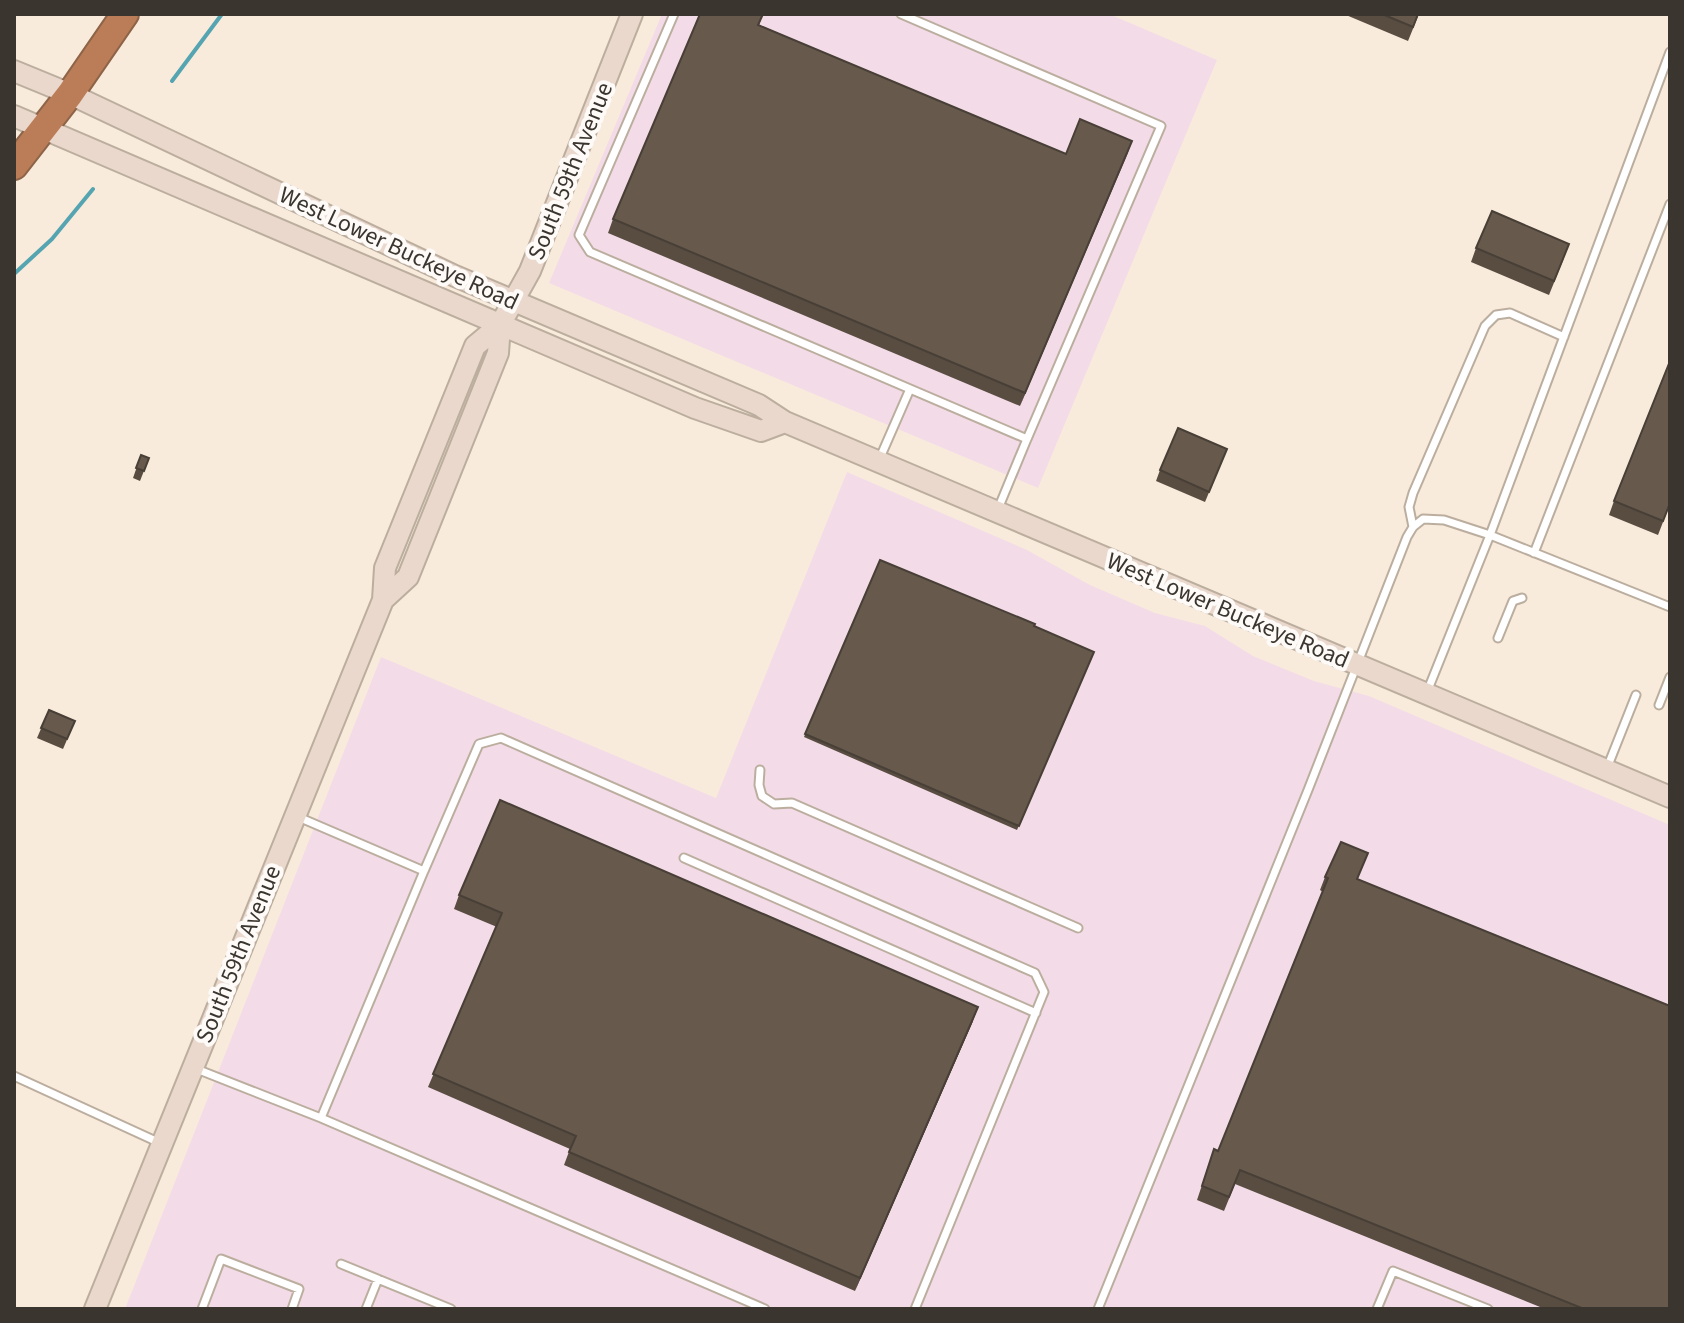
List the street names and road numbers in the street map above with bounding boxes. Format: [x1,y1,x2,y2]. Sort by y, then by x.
street label: South 59th Avenue [519,77,622,265]
street label: West Lower Buckeye Road [273,178,524,319]
street label: West Lower Buckeye Road [1101,543,1355,677]
street label: South 59th Avenue [187,860,290,1048]

